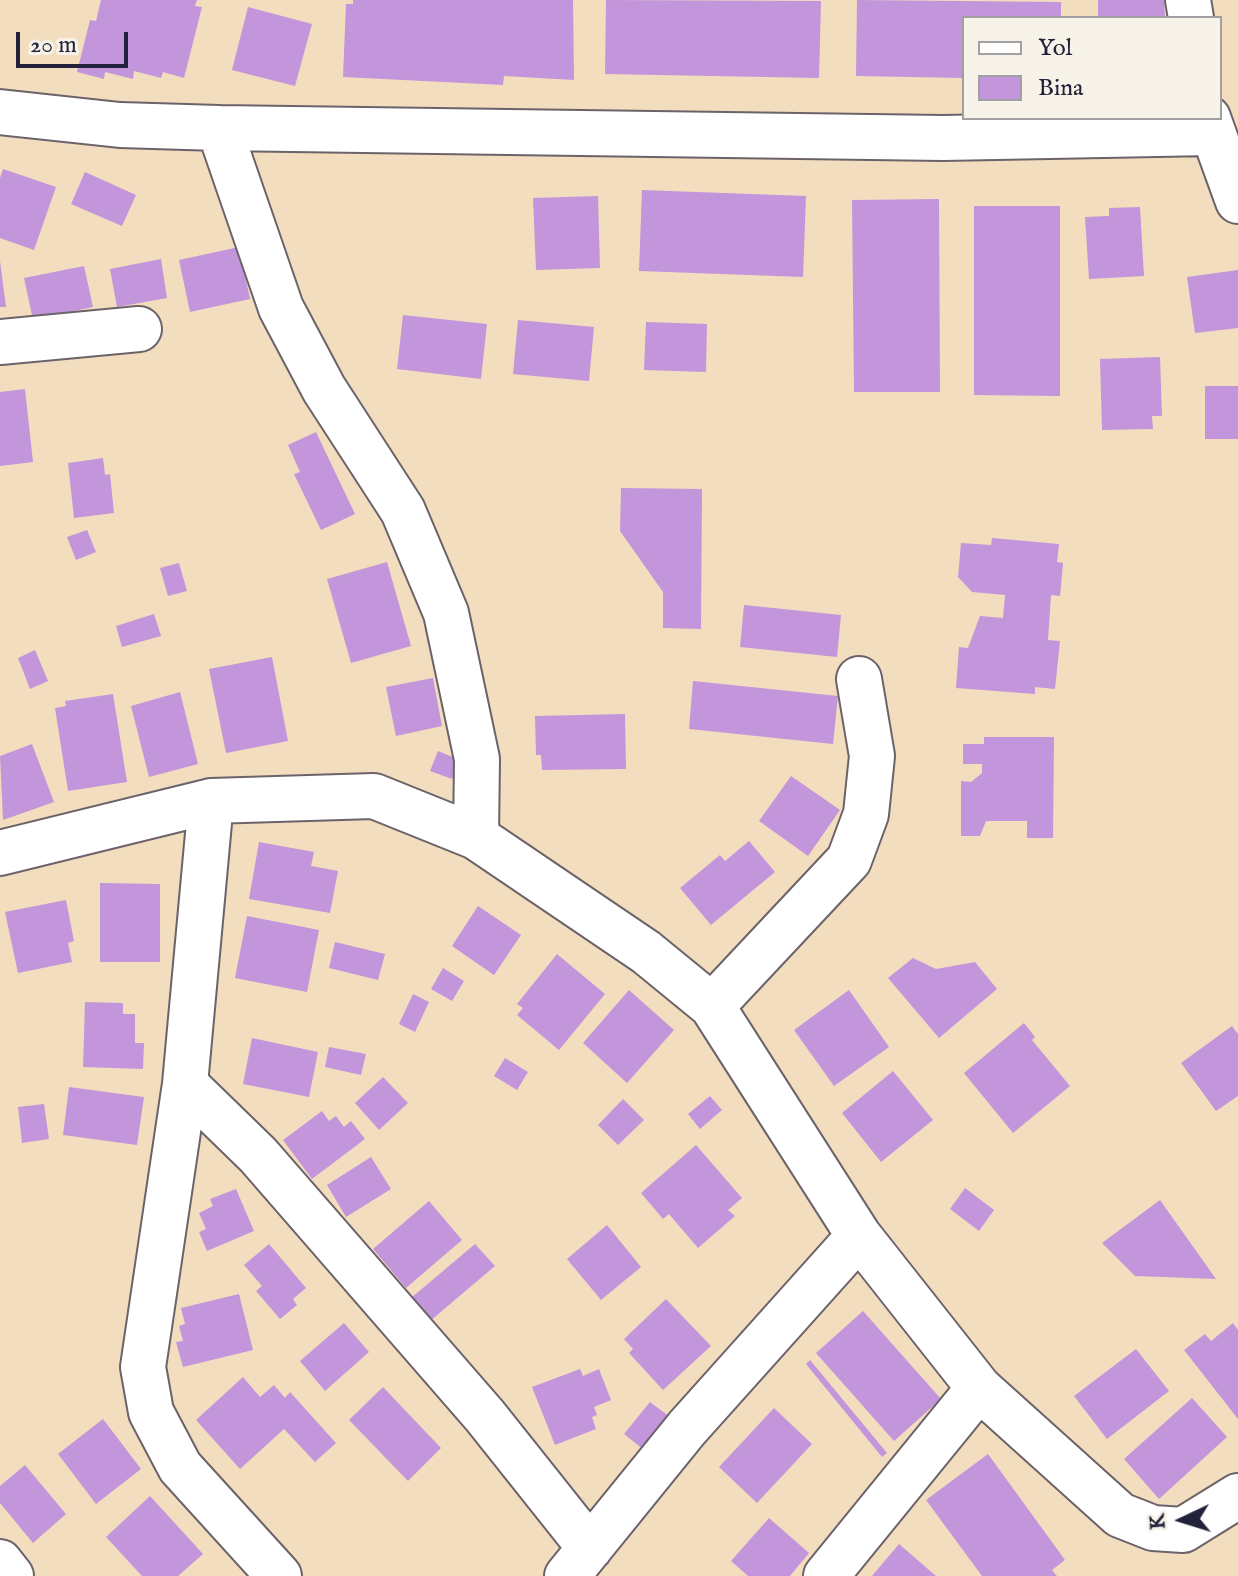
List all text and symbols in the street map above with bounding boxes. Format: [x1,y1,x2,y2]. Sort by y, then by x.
scale bar [20,16,132,66]
legend [962,16,1222,120]
text: 20 m [30,30,77,61]
text: Yol [1038,33,1072,64]
text: Bina [1038,73,1083,104]
north arrow [1142,1480,1222,1560]
text: K [1144,1513,1173,1531]

